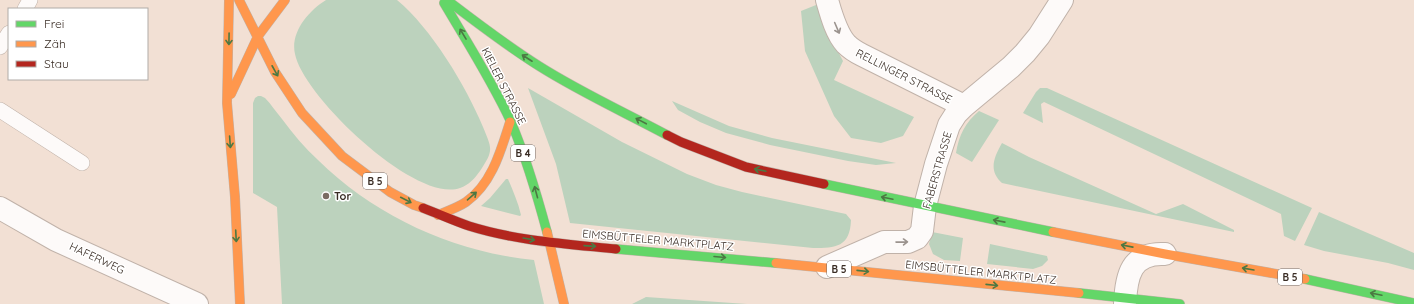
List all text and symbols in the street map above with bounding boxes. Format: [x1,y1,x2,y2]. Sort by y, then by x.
legend [8,8,148,80]
text: Frei [44,16,64,31]
one-way arrow [833,21,841,33]
one-way arrow [458,28,466,40]
one-way arrow [225,32,233,45]
text: Zäh [44,36,66,51]
street label: KIELER STRASSE [479,45,529,127]
street label: RELLINGER STRASSE [853,46,955,106]
one-way arrow [522,54,533,62]
text: Stau [44,56,69,71]
one-way arrow [272,65,280,77]
one-way arrow [635,117,647,124]
street label: FABERSTRASSE [919,130,955,210]
one-way arrow [227,135,234,148]
road number: B 4 [511,145,535,161]
one-way arrow [754,166,767,174]
road number: B 5 [363,173,387,189]
one-way arrow [531,186,539,199]
place label: Tor [334,189,351,203]
marker: Tor [321,191,331,201]
one-way arrow [466,192,476,201]
one-way arrow [881,194,894,202]
one-way arrow [399,197,411,205]
one-way arrow [993,217,1006,225]
street label: EIMSBÜTTELER MARKTPLATZ [582,226,734,254]
one-way arrow [233,229,240,242]
one-way arrow [522,235,535,243]
one-way arrow [895,238,908,245]
street label: HAFERWEG [67,239,127,277]
one-way arrow [583,242,596,249]
one-way arrow [1120,242,1133,250]
one-way arrow [713,254,726,261]
street label: EIMSBÜTTELER MARKTPLATZ [905,257,1057,287]
road number: B 5 [827,261,851,277]
one-way arrow [1242,265,1255,273]
one-way arrow [856,267,869,275]
road number: B 5 [1278,269,1302,285]
one-way arrow [985,281,998,289]
one-way arrow [1370,290,1383,298]

